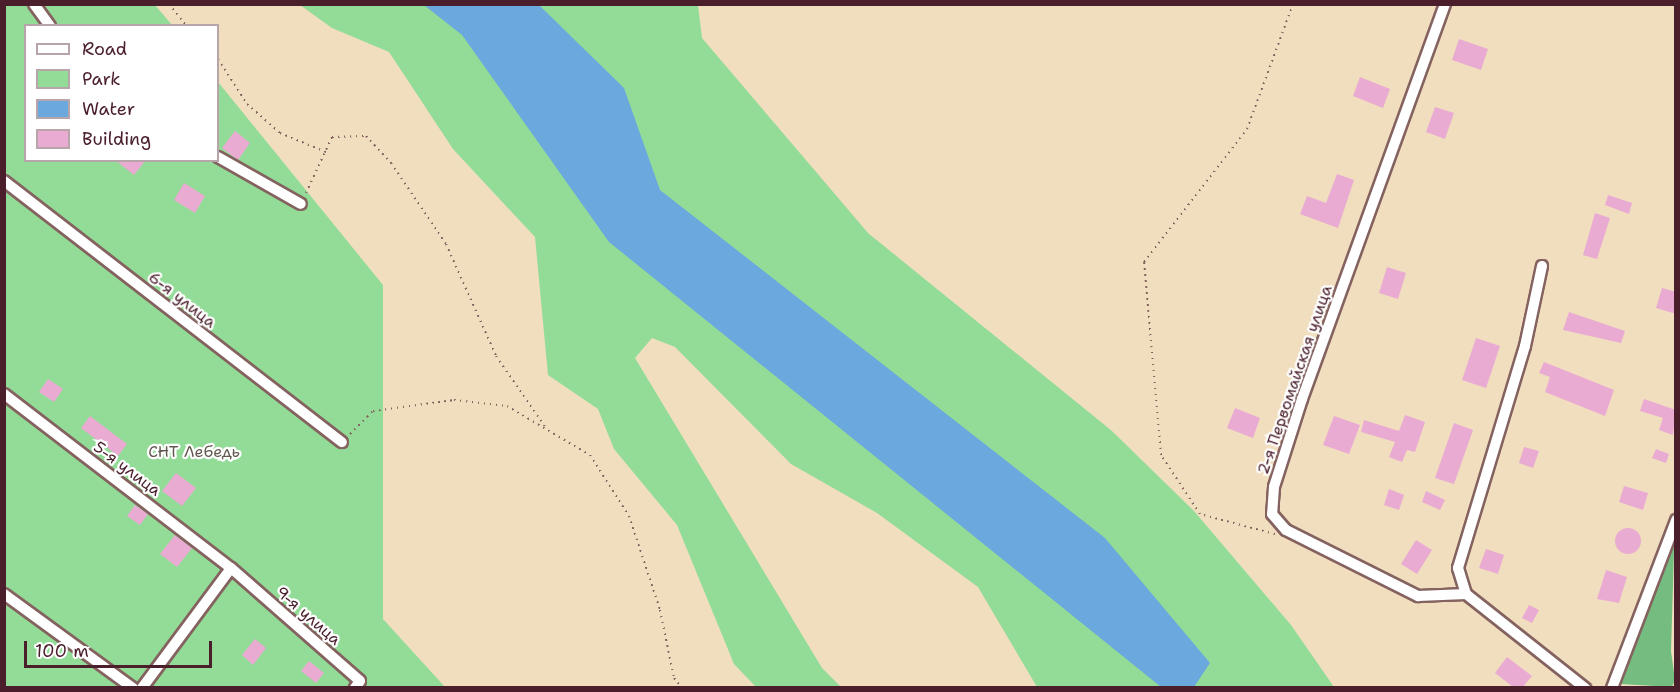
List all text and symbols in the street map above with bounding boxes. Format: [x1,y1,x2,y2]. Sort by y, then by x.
legend [24,24,219,162]
text: Road [82,37,127,61]
text: Park [82,67,121,91]
text: Water [82,97,135,121]
text: Building [82,127,151,151]
street label: 6-я улица [145,268,219,332]
street label: 2-я Первомайская улица [1254,283,1336,477]
street label: 5-я улица [90,438,164,500]
park label: СНТ Лебедь [148,442,240,462]
street label: 9-я улица [272,583,344,649]
scale bar [27,629,214,667]
text: 100 m [35,639,89,663]

